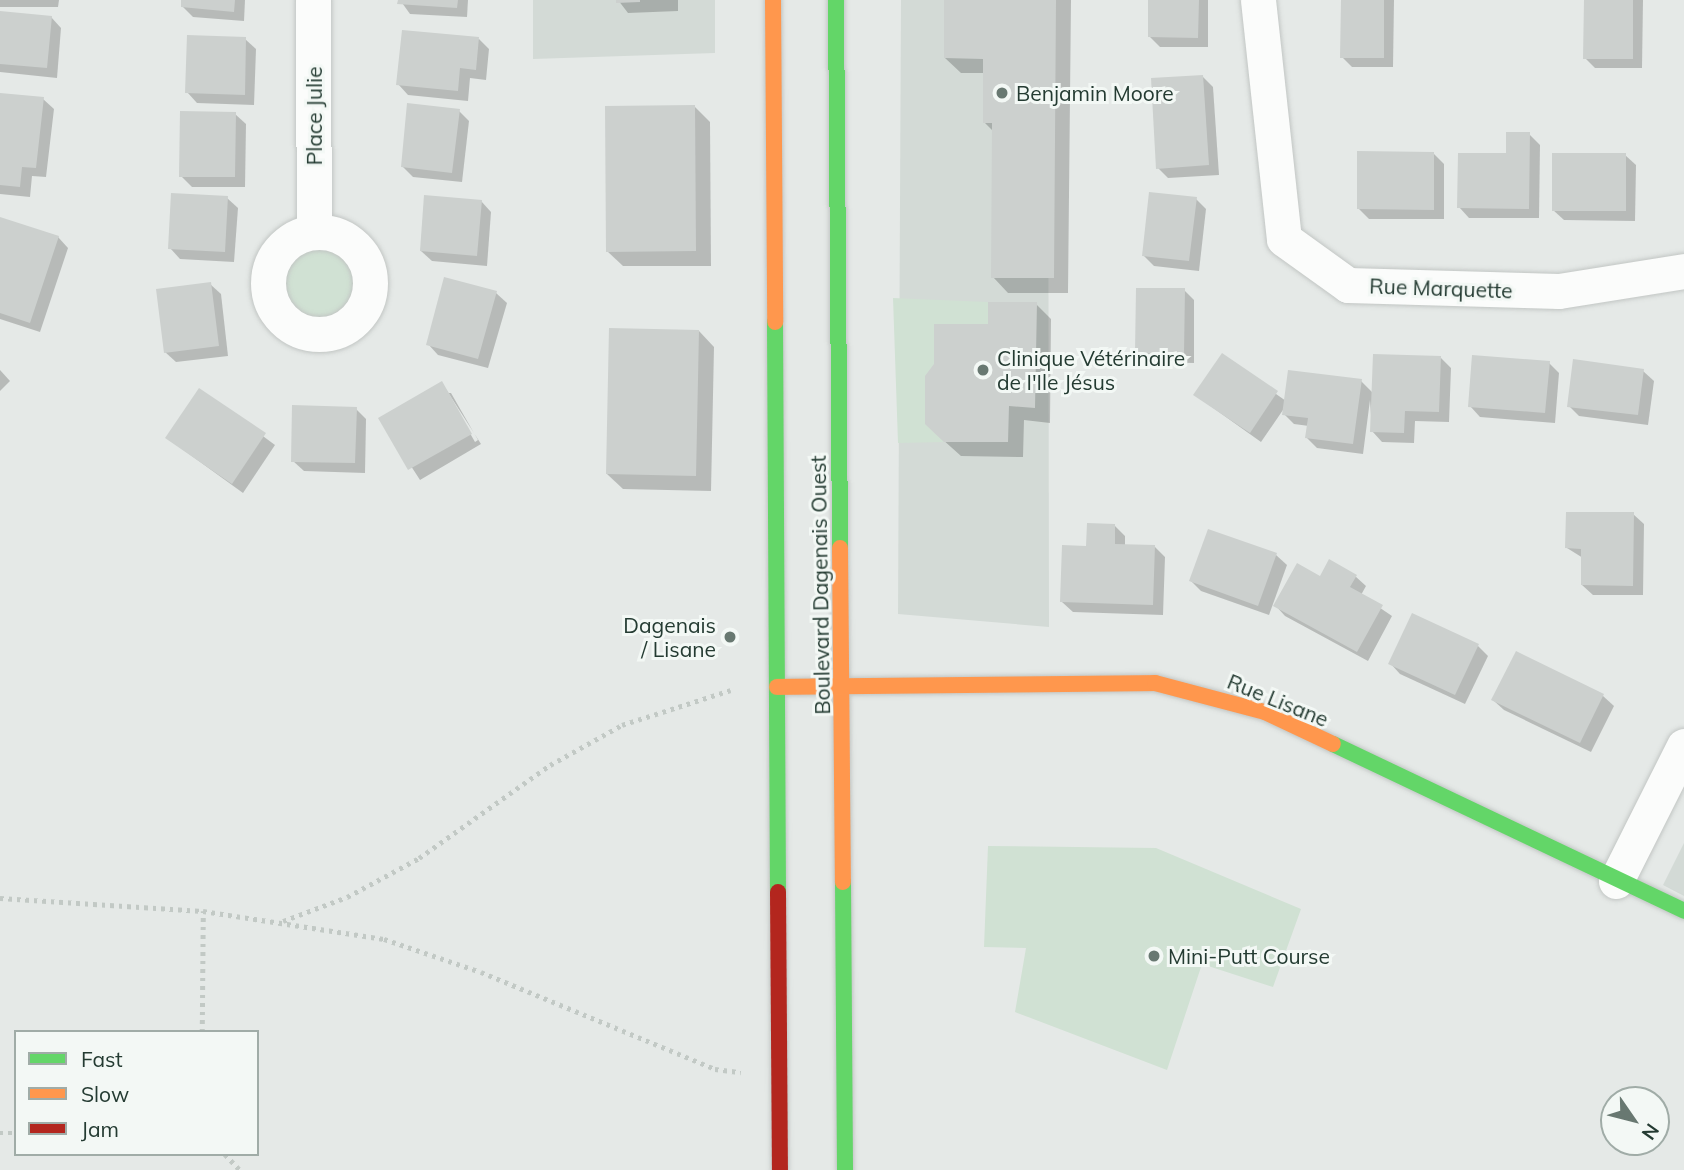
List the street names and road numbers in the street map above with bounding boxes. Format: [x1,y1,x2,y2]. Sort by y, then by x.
street label: Place Julie [301,67,327,165]
street label: Rue Marquette [1369,273,1513,303]
street label: Boulevard Dagenais Ouest [805,455,835,715]
street label: Rue Lisane [1224,668,1332,732]

